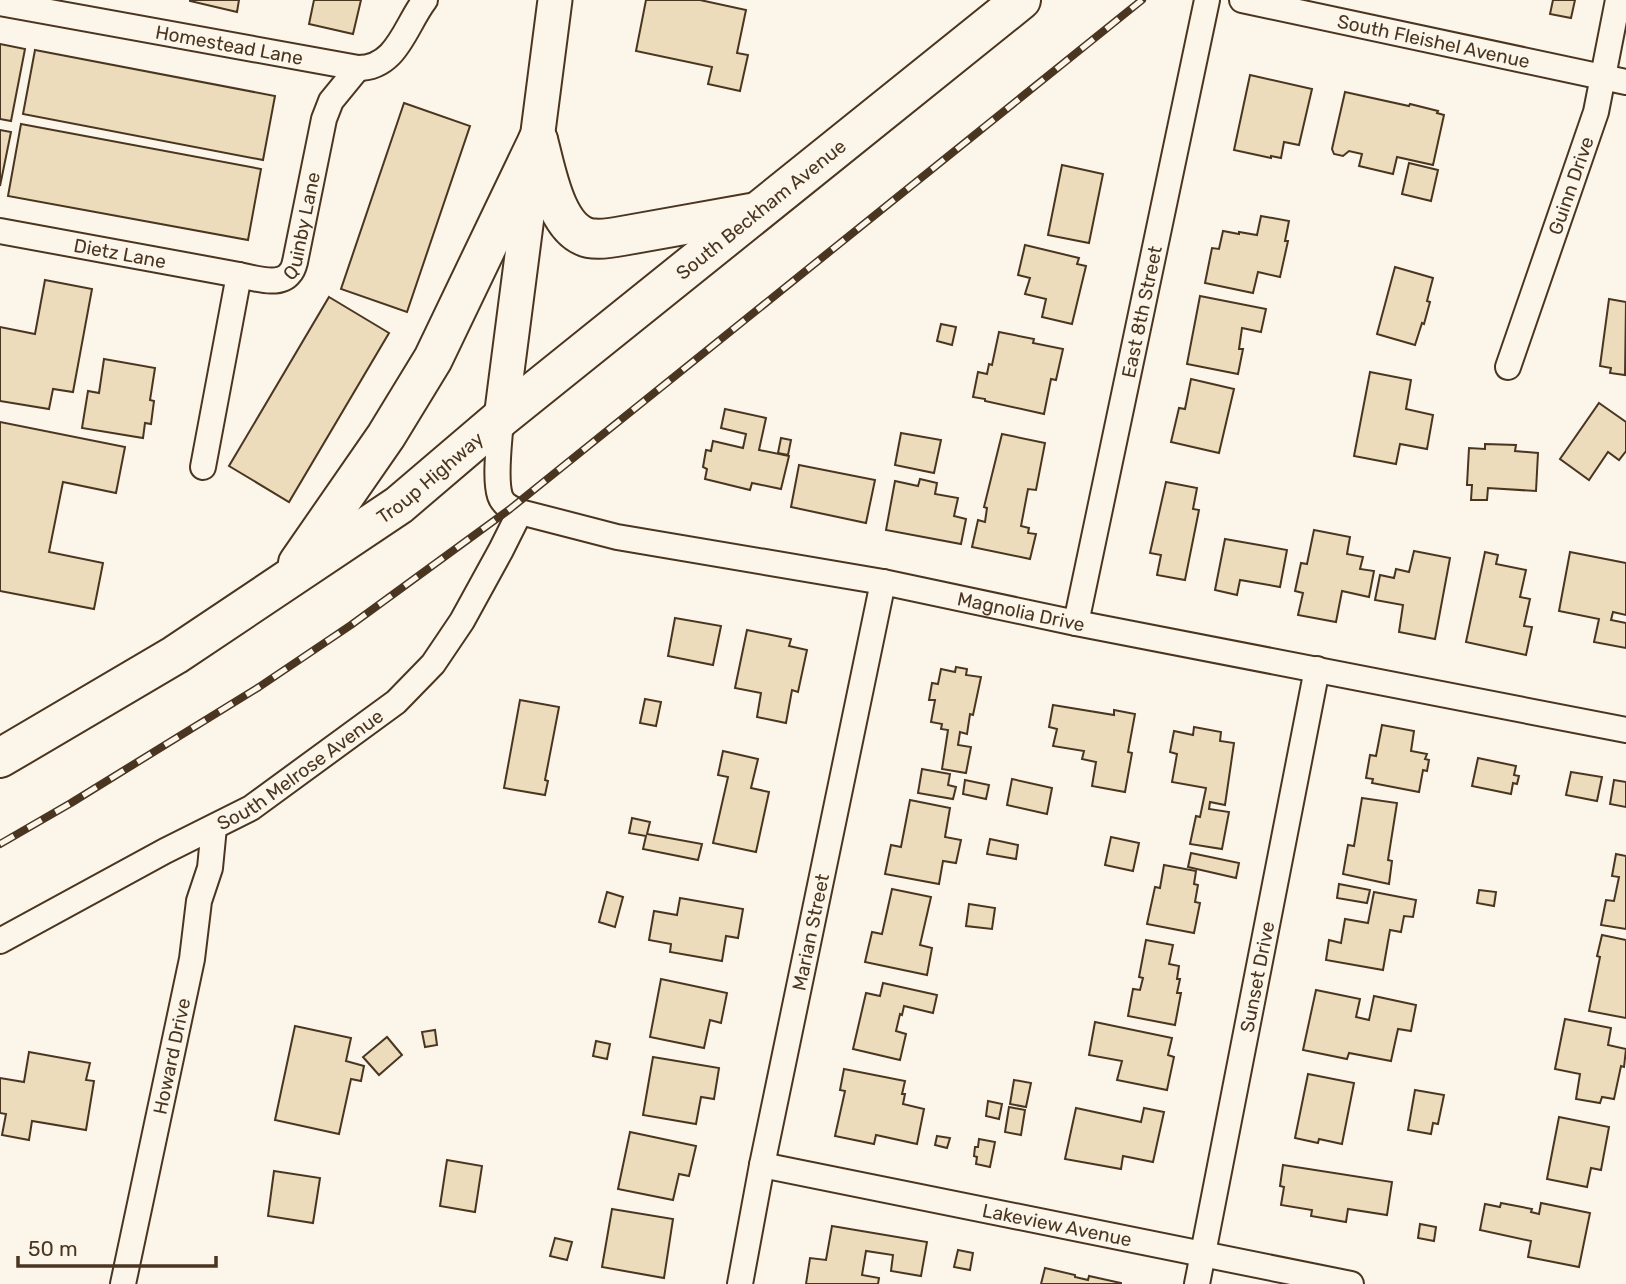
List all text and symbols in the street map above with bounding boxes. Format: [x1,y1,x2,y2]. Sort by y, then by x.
street label: South Fleishel Avenue [1335,10,1532,73]
street label: Homestead Lane [153,20,305,70]
street label: Guinn Drive [1544,133,1599,238]
street label: South Beckham Avenue [672,134,851,285]
street label: Quinby Lane [278,170,325,285]
street label: Dietz Lane [72,234,168,273]
street label: East 8th Street [1117,243,1167,380]
street label: Troup Highway [373,427,488,529]
street label: Magnolia Drive [955,587,1087,636]
street label: South Melrose Avenue [213,704,388,835]
street label: Marian Street [787,871,834,993]
street label: Sunset Drive [1235,919,1280,1035]
street label: Howard Drive [148,996,195,1117]
street label: Lakeview Avenue [980,1199,1134,1251]
scale bar [18,1224,215,1268]
text: 50 m [28,1236,78,1261]

